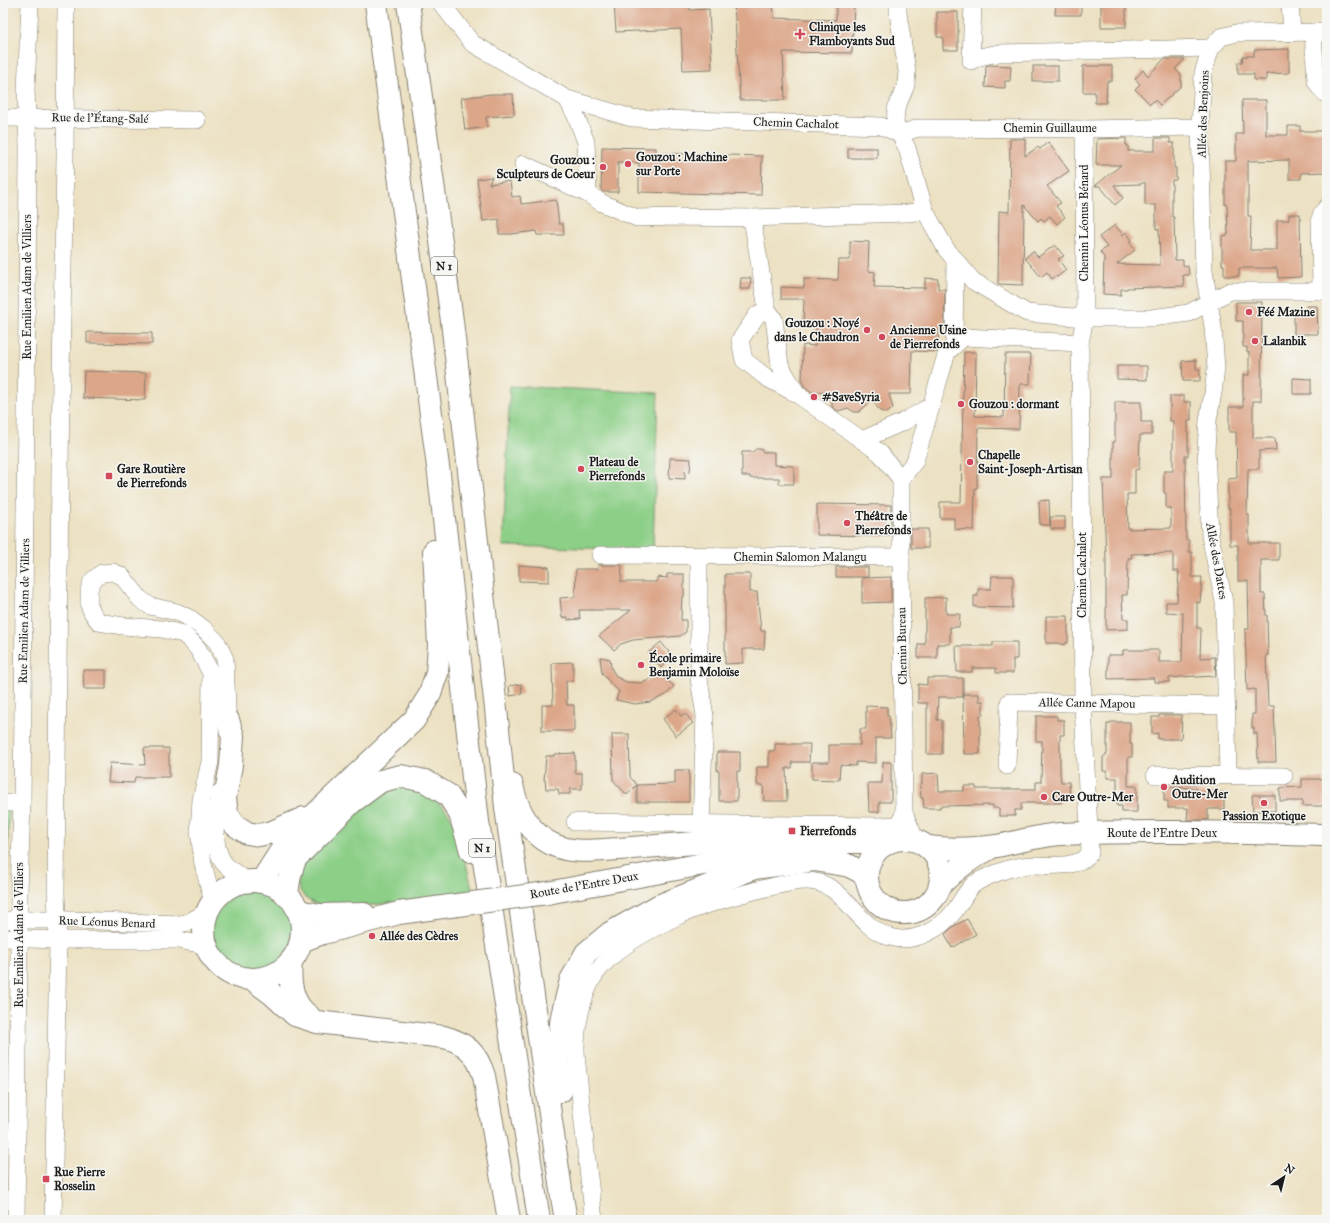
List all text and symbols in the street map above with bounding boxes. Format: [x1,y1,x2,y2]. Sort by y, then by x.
place label: Clinique les Flamboyants Sud [809,20,896,49]
marker: Clinique les Flamboyants Sud [794,28,806,40]
street label: Allée des Benjoins [1194,70,1212,159]
street label: Rue de l'Étang-Salé [51,108,149,127]
street label: Chemin Cachalot [753,115,840,132]
street label: Chemin Guillaume [1003,121,1097,135]
place label: Gouzou : Machine sur Porte [636,150,728,178]
place label: Gouzou : Sculpteurs de Coeur [496,153,595,182]
marker: Gouzou : Machine sur Porte [623,159,633,169]
marker: Gouzou : Sculpteurs de Coeur [598,162,608,172]
street label: Chemin Léonus Bénard [1077,164,1091,282]
street label: Rue Emilien Adam de Villiers [20,214,34,360]
road number: N 1 [431,257,457,275]
place label: Féé Mazine [1257,305,1315,319]
marker: Féé Mazine [1244,307,1254,317]
place label: Gouzou : Noyé dans le Chaudron [774,316,860,344]
place label: Ancienne Usine de Pierrefonds [889,323,967,351]
marker: Gouzou : Noyé dans le Chaudron [862,325,872,335]
marker: Ancienne Usine de Pierrefonds [877,332,887,342]
place label: Lalanbik [1263,334,1307,348]
marker: Lalanbik [1250,336,1260,346]
place label: #SaveSyria [822,390,881,405]
marker: #SaveSyria [809,392,819,402]
place label: Gouzou : dormant [969,397,1060,411]
marker: Gouzou : dormant [956,399,966,409]
place label: Chapelle Saint-Joseph-Artisan [978,448,1083,477]
place label: Plateau de Pierrefonds [589,455,646,483]
marker: Chapelle Saint-Joseph-Artisan [965,457,975,467]
place label: Gare Routière de Pierrefonds [117,462,187,490]
marker: Plateau de Pierrefonds [576,464,586,474]
marker: Gare Routière de Pierrefonds [104,471,114,481]
place label: Théâtre de Pierrefonds [854,509,912,537]
marker: Théâtre de Pierrefonds [842,518,852,528]
street label: Allée des Dattes [1203,521,1231,600]
street label: Chemin Cachalot [1075,531,1089,618]
street label: Rue Emilien Adam de Villiers [16,538,32,684]
street label: Chemin Salomon Malangu [733,550,867,565]
street label: Chemin Bureau [894,607,910,685]
place label: École primaire Benjamin Moloïse [649,649,739,680]
marker: École primaire Benjamin Moloïse [636,660,646,670]
street label: Allée Canne Mapou [1037,695,1136,711]
place label: Audition Outre-Mer [1171,773,1228,801]
marker: Audition Outre-Mer [1159,782,1169,792]
place label: Care Outre-Mer [1052,790,1134,804]
marker: Care Outre-Mer [1039,792,1049,802]
marker: Passion Exotique [1259,798,1269,808]
place label: Passion Exotique [1222,809,1306,824]
place label: Pierrefonds [800,824,857,838]
marker: Pierrefonds [787,826,797,836]
street label: Route de l'Entre Deux [1107,826,1218,840]
road number: N 1 [469,839,495,857]
street label: Rue Emilien Adam de Villiers [12,862,26,1008]
street label: Route de l'Entre Deux [529,868,640,901]
street label: Rue Léonus Benard [58,913,156,931]
place label: Allée des Cèdres [379,929,459,943]
marker: Allée des Cèdres [367,931,377,941]
north arrow [1264,1157,1304,1197]
text: N [1282,1161,1298,1178]
place label: Rue Pierre Rosselin [54,1165,105,1193]
marker: Rue Pierre Rosselin [41,1174,51,1184]

